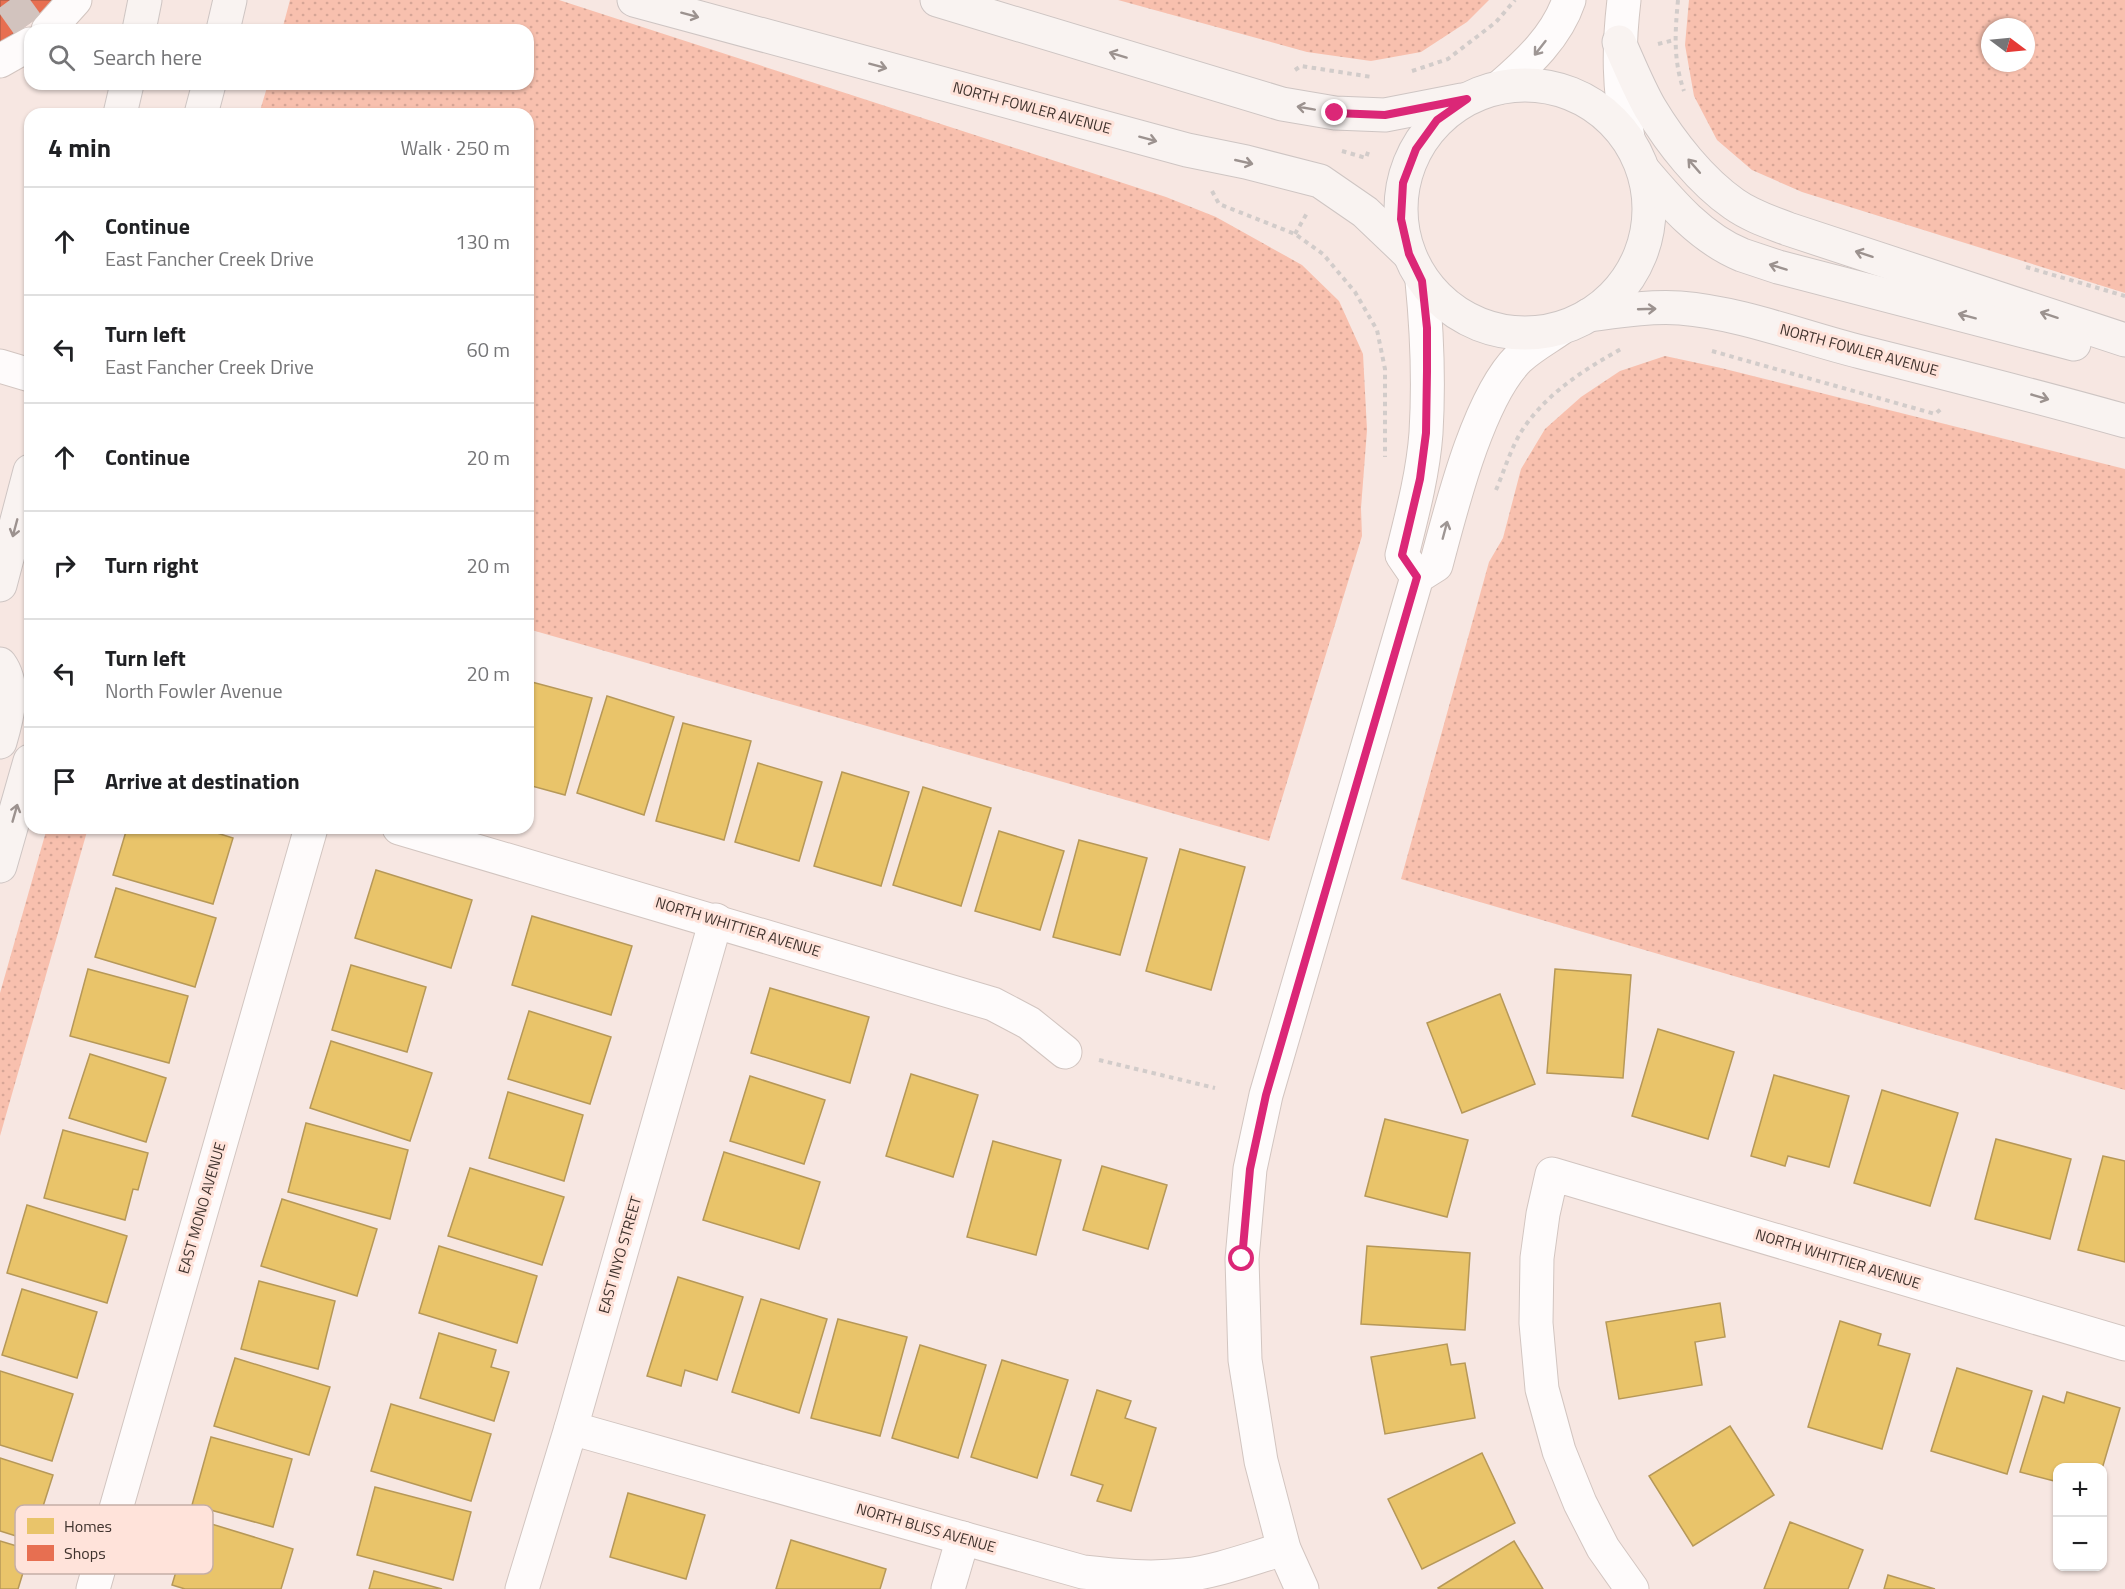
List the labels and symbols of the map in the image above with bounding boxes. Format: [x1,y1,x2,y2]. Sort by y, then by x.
one-way arrow [680,10,699,22]
north arrow [1981,18,2035,72]
one-way arrow [1534,40,1547,56]
one-way arrow [1109,49,1128,60]
one-way arrow [869,61,888,73]
street label: NORTH FOWLER AVENUE [950,75,1114,140]
route end [1321,99,1347,125]
one-way arrow [1296,102,1316,113]
one-way arrow [1138,134,1157,146]
one-way arrow [1234,157,1254,168]
one-way arrow [1687,159,1701,174]
one-way arrow [1855,248,1874,259]
one-way arrow [1769,261,1788,272]
one-way arrow [1637,303,1657,315]
one-way arrow [2040,309,2059,320]
one-way arrow [1958,310,1977,321]
street label: NORTH FOWLER AVENUE [1777,317,1941,382]
one-way arrow [2030,392,2049,403]
one-way arrow [9,518,20,537]
one-way arrow [1440,521,1452,540]
one-way arrow [10,804,21,823]
street label: NORTH WHITTIER AVENUE [653,890,824,963]
street label: EAST MONO AVENUE [172,1139,231,1276]
street label: EAST INYO STREET [592,1194,647,1316]
street label: NORTH WHITTIER AVENUE [1753,1222,1924,1295]
route start [1228,1245,1254,1271]
street label: NORTH BLISS AVENUE [854,1497,998,1558]
legend [15,1505,213,1574]
text: Homes [64,1514,112,1538]
text: Shops [64,1541,106,1565]

